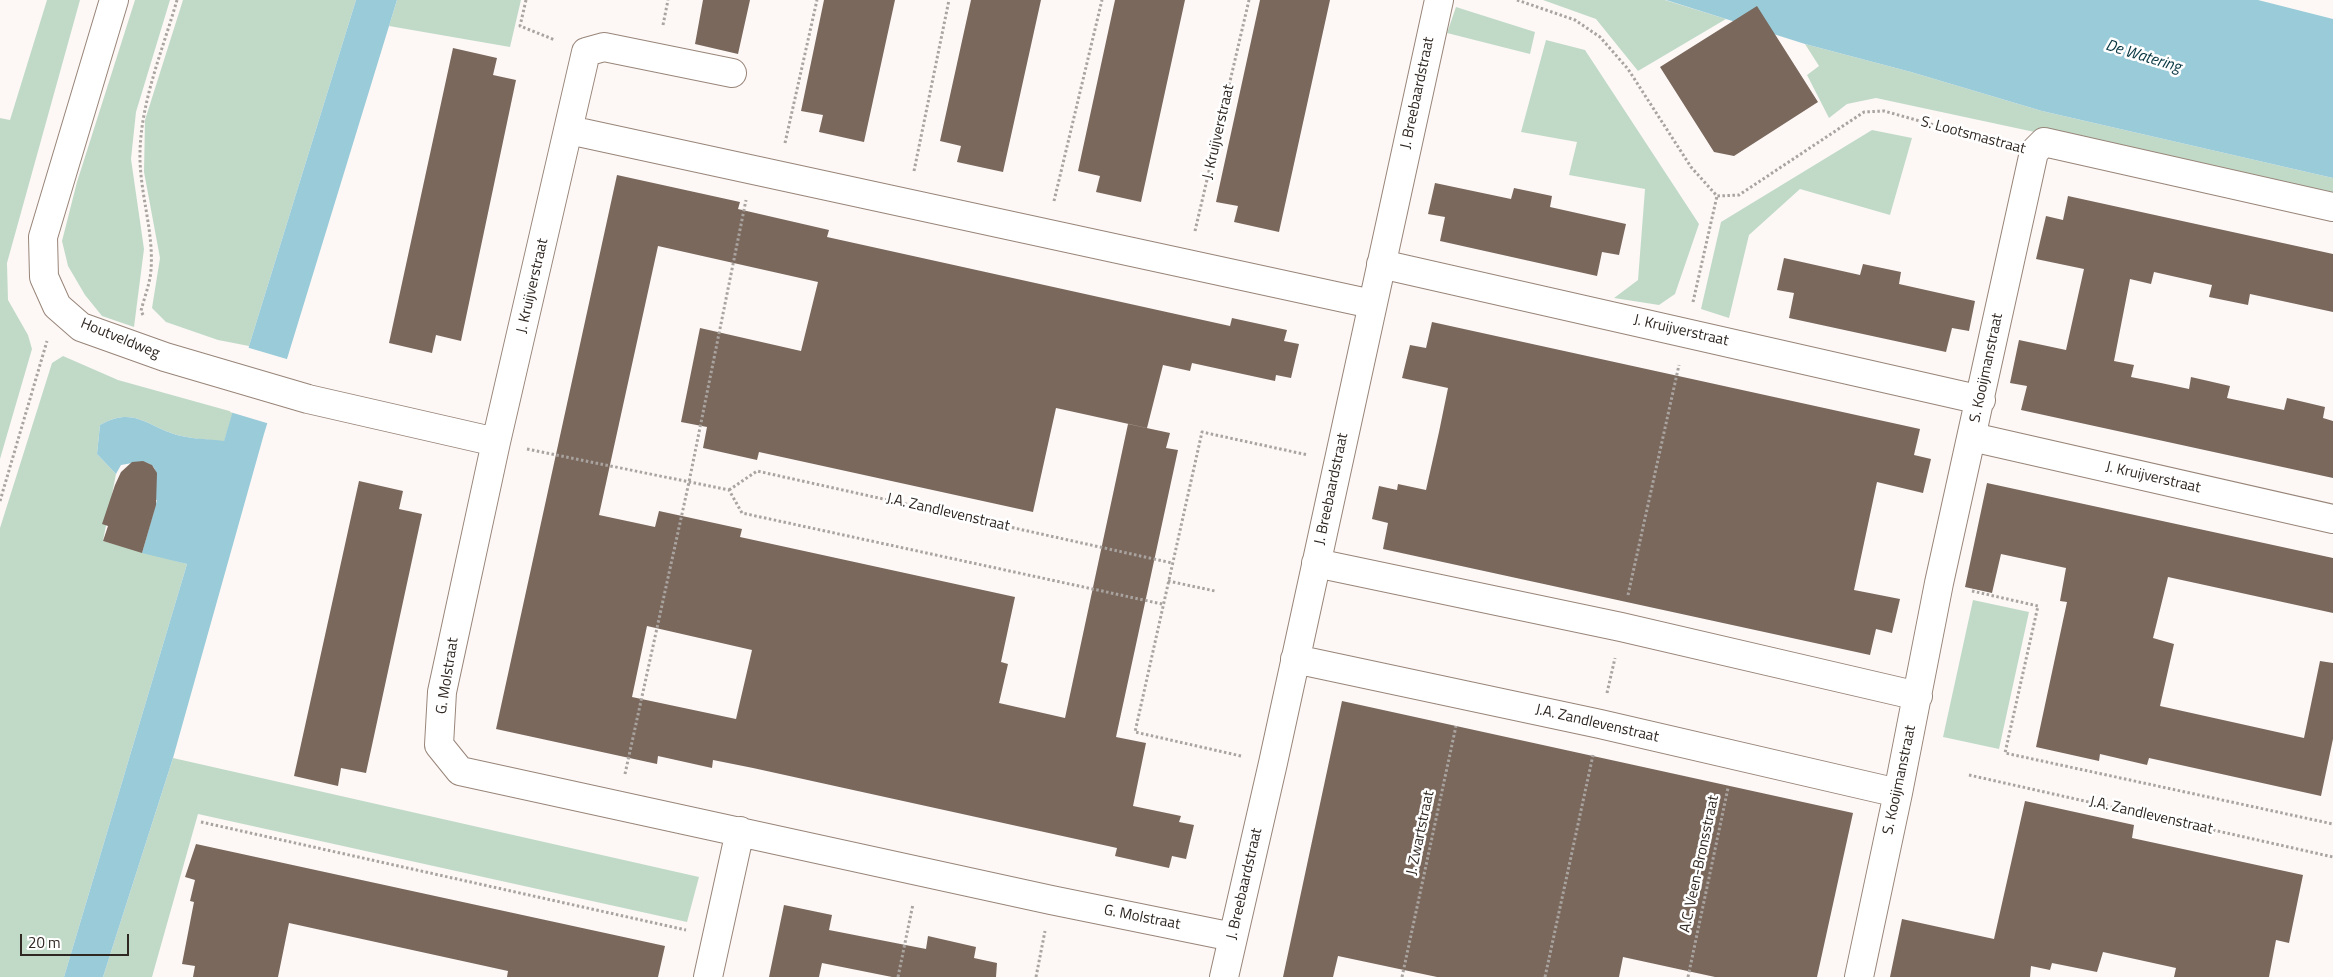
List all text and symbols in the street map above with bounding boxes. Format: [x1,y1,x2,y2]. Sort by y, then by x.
street label: J. Breebaardstraat [1397,35,1439,151]
water label: De Watering [2103,36,2183,78]
street label: J. Kruijverstraat [1199,83,1239,181]
street label: S. Lootsmastraat [1919,113,2027,159]
street label: J. Kruijverstraat [513,237,553,335]
street label: J. Kruijverstraat [1632,311,1730,351]
street label: S. Kooijmanstraat [1967,312,2007,424]
street label: Houtveldweg [78,315,162,363]
street label: J. Breebaardstraat [1311,431,1353,547]
street label: J. Kruijverstraat [2104,458,2202,498]
street label: J.A. Zandlevenstraat [885,490,1011,536]
street label: G. Molstraat [433,636,463,716]
street label: J.A. Zandlevenstraat [1534,701,1660,747]
street label: S. Kooijmanstraat [1880,724,1920,836]
street label: J. Zwartstraat [1403,789,1439,877]
street label: J.A. Zandlevenstraat [2088,793,2214,839]
street label: A.C. Veen-Bronsstraat [1677,794,1723,934]
street label: J. Breebaardstraat [1223,826,1267,942]
street label: G. Molstraat [1102,902,1182,934]
scale bar [22,924,131,956]
text: 20 m [28,931,61,954]

